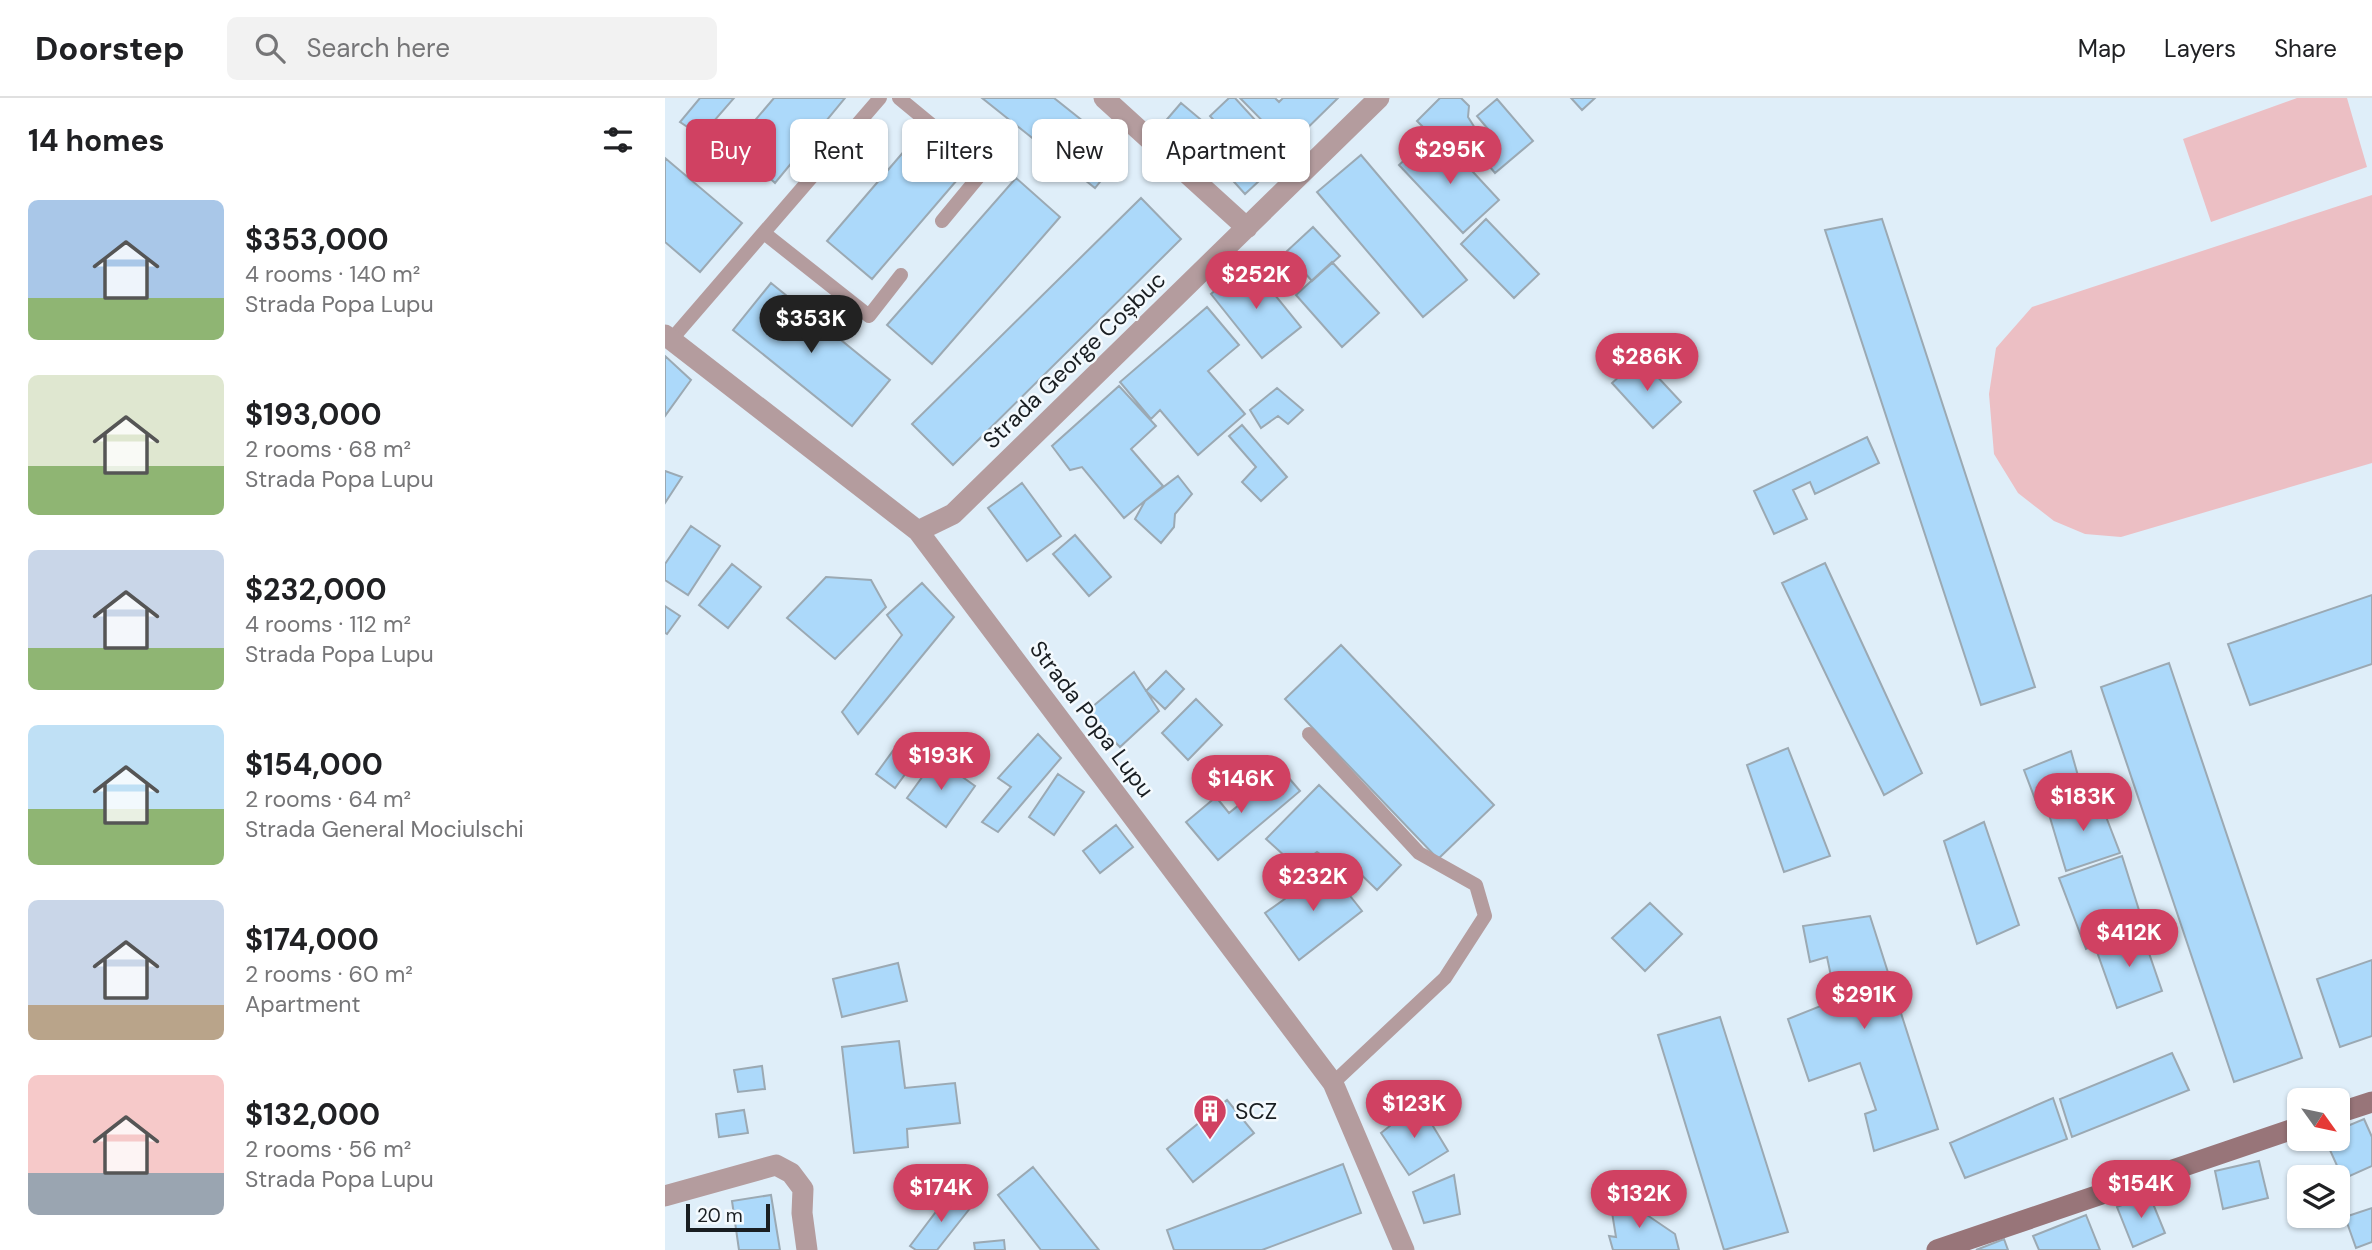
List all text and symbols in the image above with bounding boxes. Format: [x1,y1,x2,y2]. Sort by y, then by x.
search box [227,17,717,80]
text: Doorstep [35,27,185,70]
icon: search [251,29,289,67]
text: Search here [307,31,450,65]
text: Map [2078,33,2126,64]
text: Layers [2164,33,2236,64]
text: Share [2274,33,2337,64]
chip: Buy [686,119,776,182]
chip: Rent [790,119,888,182]
chip: Filters [902,119,1018,182]
chip: New [1032,119,1128,182]
chip: Apartment [1142,119,1310,182]
text: 14 homes [28,121,165,160]
icon: filters [599,121,637,159]
pin: $295K [1401,126,1499,186]
text: $295K [1415,134,1486,164]
text: $353,000 [245,220,389,259]
icon: home [84,228,168,312]
pin: $252K [1207,252,1305,311]
text: 4 rooms · 140 m² [245,259,420,289]
text: $252K [1221,259,1291,289]
street label: Strada George Coșbuc [976,265,1172,455]
text: Strada Popa Lupu [245,289,434,319]
pin: $353K [762,296,860,355]
text: $353K [776,303,846,333]
pin: $286K [1598,334,1696,393]
text: $286K [1611,341,1683,371]
text: $193,000 [245,395,382,434]
icon: home [84,403,168,487]
text: 2 rooms · 68 m² [245,434,411,464]
text: Strada Popa Lupu [245,464,434,494]
text: $232,000 [245,570,387,609]
icon: home [84,578,168,662]
text: 4 rooms · 112 m² [245,609,411,639]
street label: Strada Popa Lupu [1023,635,1161,803]
text: Strada Popa Lupu [245,639,434,669]
pin: $193K [892,732,990,792]
text: $193K [908,740,974,770]
text: $154,000 [245,745,383,784]
icon: home [84,753,168,837]
pin: $146K [1192,756,1290,815]
text: $146K [1208,763,1274,793]
pin: $183K [2034,774,2132,833]
text: $183K [2050,781,2116,811]
text: 2 rooms · 64 m² [245,784,411,814]
text: Strada General Mociulschi [245,814,524,844]
pin: $232K [1264,854,1362,913]
text: $232K [1278,861,1348,891]
pin: $412K [2080,910,2178,969]
text: $412K [2096,917,2162,947]
text: $174,000 [245,920,379,959]
icon: home [84,928,168,1012]
text: 2 rooms · 60 m² [245,959,413,989]
pin: $291K [1815,972,1913,1031]
text: $291K [1832,979,1896,1009]
text: Apartment [245,989,360,1019]
pin: $123K [1365,1080,1463,1140]
text: $123K [1382,1088,1446,1118]
north arrow [2287,1088,2350,1152]
map controls [2287,1088,2350,1228]
building icon: SCZ [1191,1092,1229,1141]
text: $132,000 [245,1095,380,1134]
place label: SCZ [1235,1096,1277,1126]
icon: home [84,1103,168,1187]
text: 2 rooms · 56 m² [245,1134,411,1164]
pin: $154K [2092,1160,2190,1220]
text: Strada Popa Lupu [245,1164,434,1194]
pin: $174K [892,1164,990,1224]
button: layers [2287,1165,2350,1228]
text: $154K [2108,1168,2174,1198]
pin: $132K [1590,1170,1688,1230]
text: $174K [909,1172,973,1202]
text: $132K [1607,1178,1671,1208]
scale bar [686,1201,770,1233]
text: 20 m [697,1203,743,1228]

